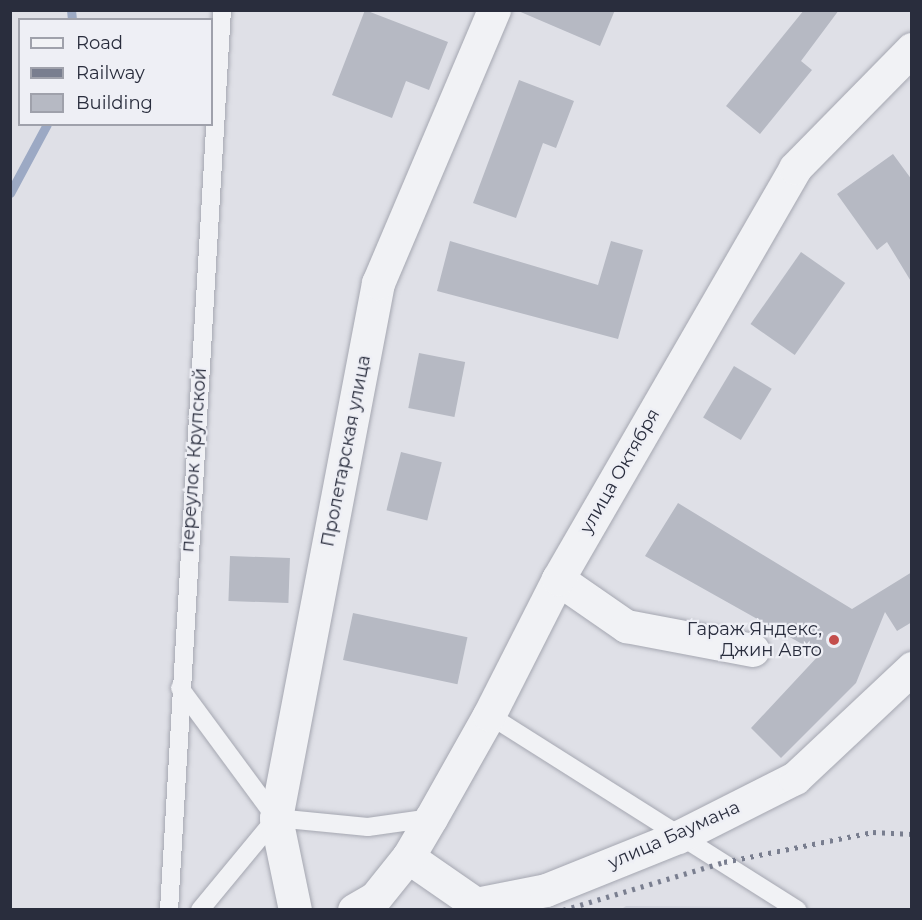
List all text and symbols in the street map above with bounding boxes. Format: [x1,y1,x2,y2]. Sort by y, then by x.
legend [18,18,213,126]
text: Road [76,32,123,54]
text: Railway [76,62,145,84]
text: Building [76,92,153,114]
street label: Пролетарская улица [317,353,375,549]
street label: переулок Крупской [177,367,211,553]
street label: улица Октября [576,405,664,537]
place label: Гараж Яндекс, Джин Авто [687,619,822,662]
marker: Гараж Яндекс, Джин Авто [827,633,841,647]
street label: улица Баумана [605,796,743,874]

